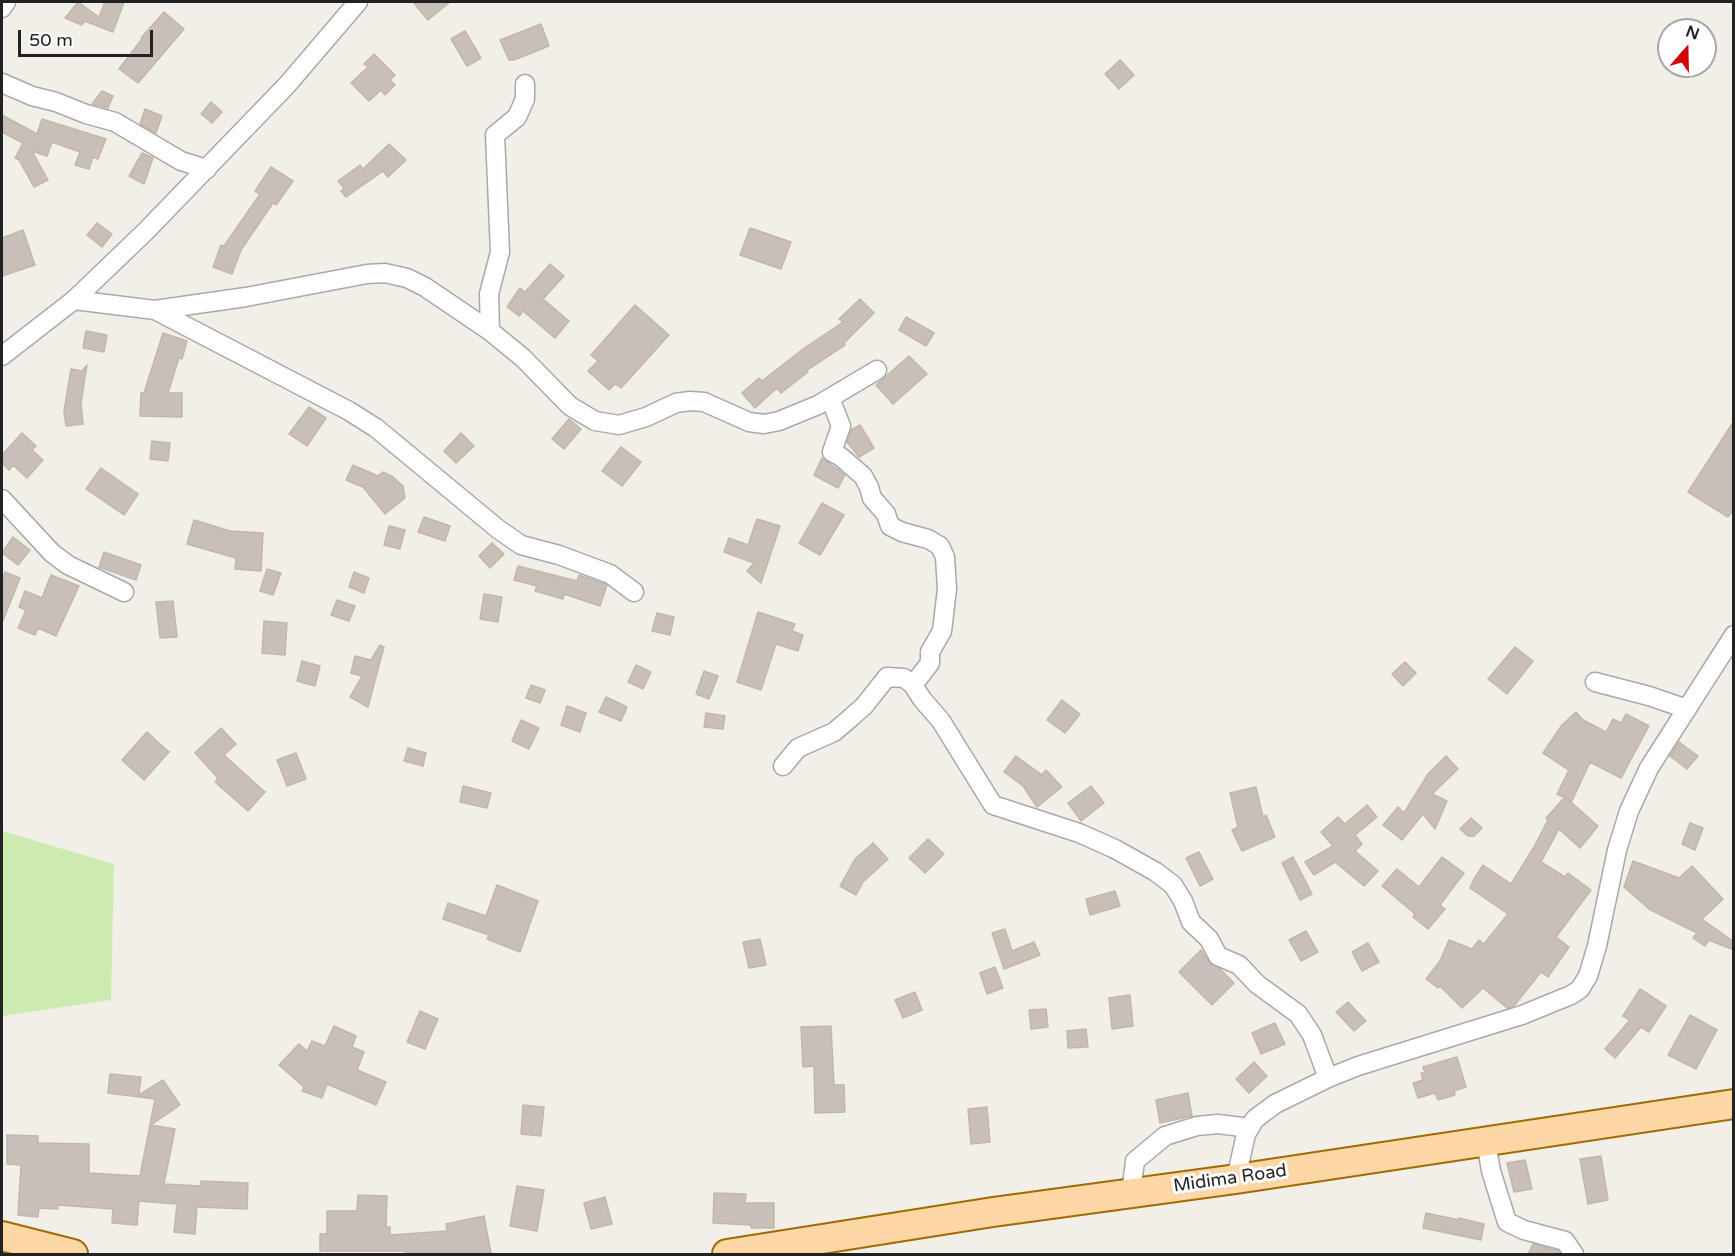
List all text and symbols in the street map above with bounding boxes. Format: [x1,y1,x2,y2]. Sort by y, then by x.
scale bar [21,18,156,56]
north arrow [1657,18,1717,78]
text: N [1683,21,1702,45]
text: 50 m [29,29,73,51]
street label: Midima Road [1172,1160,1288,1198]

